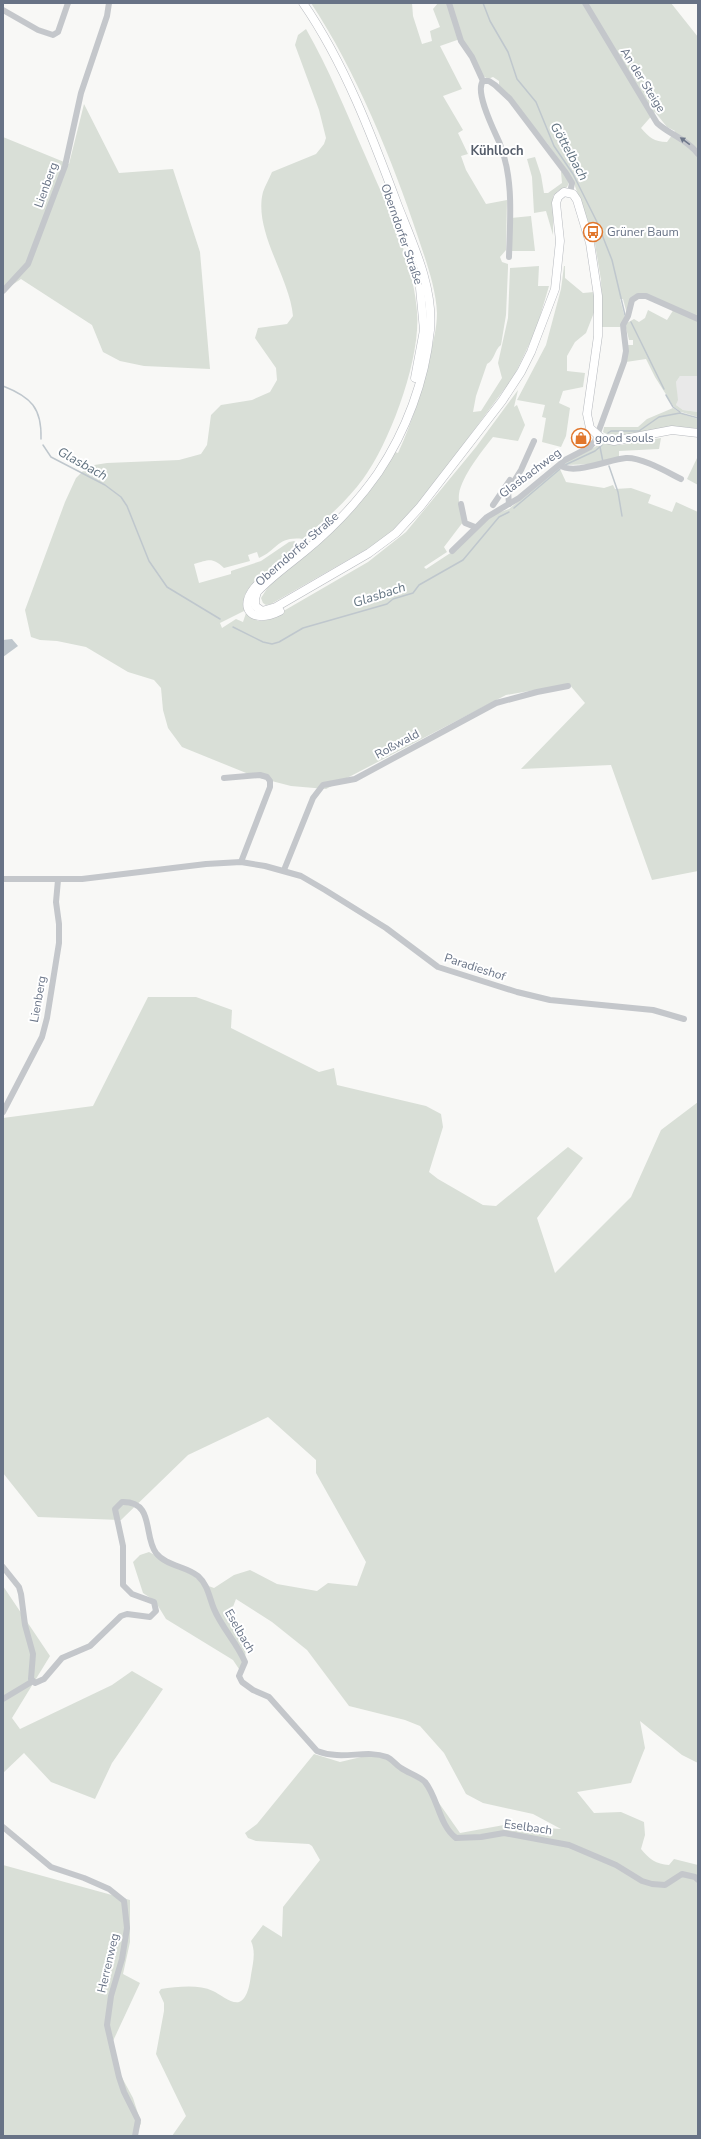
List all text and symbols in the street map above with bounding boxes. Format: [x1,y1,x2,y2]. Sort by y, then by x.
street label: An der Steige [617,45,669,115]
water label: Göttelbach [546,119,593,184]
one-way arrow [679,137,690,145]
district label: Kühlloch [470,142,524,160]
street label: Lienberg [30,160,62,210]
street label: Oberndorfer Straße [377,182,427,286]
bus stop icon: Grüner Baum [582,221,604,243]
place label: Grüner Baum [607,224,679,240]
shop icon: good souls [570,427,592,449]
place label: good souls [595,430,654,446]
water label: Glasbach [54,443,111,485]
street label: Glasbachweg [496,444,564,502]
street label: Oberndorfer Straße [252,508,342,590]
water label: Glasbach [351,578,408,612]
street label: Roßwald [372,726,422,762]
street label: Paradieshof [442,950,509,985]
street label: Lienberg [26,974,50,1024]
street label: Eselbach [221,1606,259,1656]
street label: Eselbach [503,1816,553,1838]
street label: Herrenweg [93,1932,123,1994]

